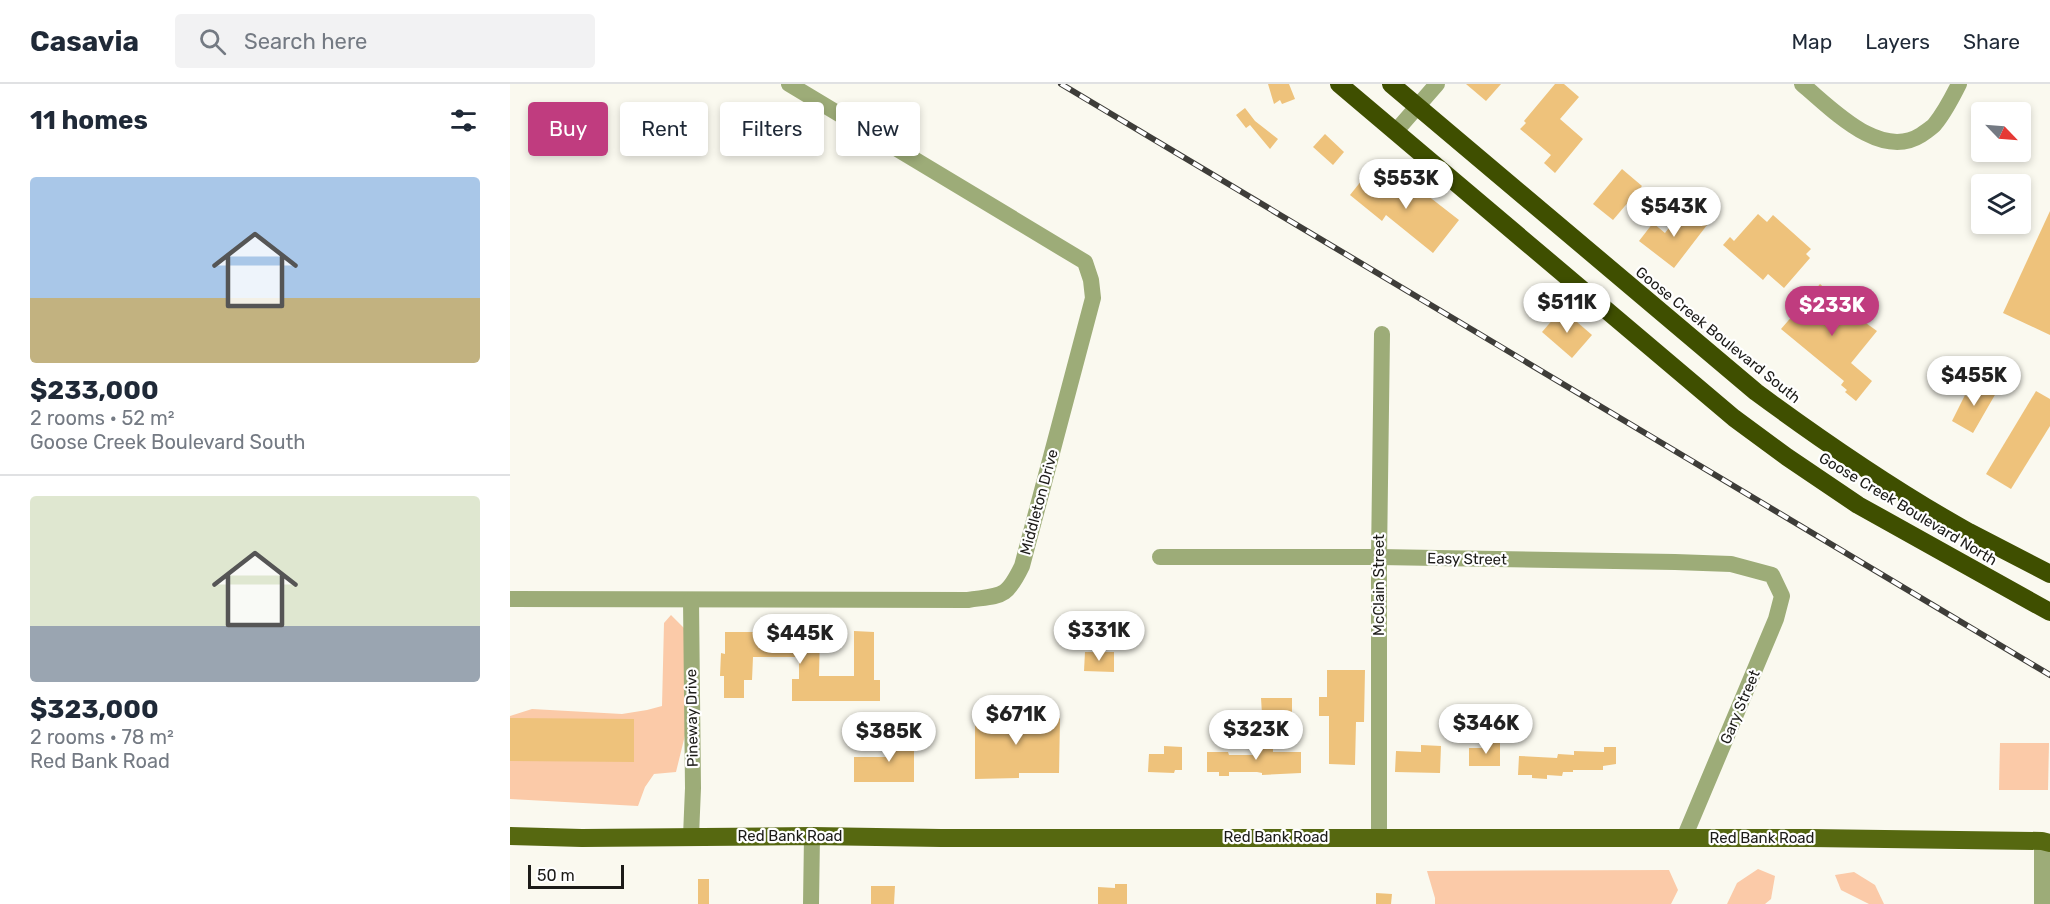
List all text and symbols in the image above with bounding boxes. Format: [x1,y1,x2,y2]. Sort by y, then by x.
search box [175,14,595,68]
text: Casavia [30,25,139,58]
icon: search [196,25,229,58]
text: Search here [244,28,367,55]
text: Map [1791,29,1832,54]
text: Layers [1865,29,1930,54]
text: Share [1963,29,2020,54]
chip: Buy [528,102,608,156]
chip: Rent [620,102,708,156]
chip: Filters [720,102,824,156]
chip: New [836,102,920,156]
north arrow [1971,102,2031,162]
map controls [1971,102,2031,234]
icon: filters [447,104,480,137]
text: 11 homes [30,105,148,136]
pin: $553K [1364,159,1448,210]
text: $553K [1373,166,1439,190]
button: layers [1971,174,2031,234]
pin: $543K [1632,187,1716,238]
text: $543K [1641,194,1707,218]
icon: home [201,216,309,324]
street label: Goose Creek Boulevard South [1632,263,1804,407]
pin: $511K [1525,283,1609,334]
pin: $233K [1790,286,1874,337]
text: $511K [1537,290,1597,314]
text: $233K [1799,293,1865,317]
pin: $455K [1932,356,2016,407]
text: $455K [1941,363,2007,387]
text: $233,000 [30,375,159,406]
text: 2 rooms · 52 m² [30,406,175,430]
text: Goose Creek Boulevard South [30,430,305,454]
street label: Middleton Drive [1016,447,1062,557]
street label: Goose Creek Boulevard North [1816,449,2000,569]
street label: McClain Street [1370,534,1388,636]
icon: home [201,535,309,643]
street label: Easy Street [1427,549,1507,569]
pin: $331K [1057,611,1141,662]
pin: $445K [758,614,842,665]
text: $331K [1068,618,1130,642]
text: $445K [767,621,833,645]
street label: Gary Street [1716,667,1764,747]
street label: Pineway Drive [682,669,702,767]
text: $323,000 [30,694,159,725]
pin: $671K [974,695,1058,746]
text: $671K [986,702,1046,726]
pin: $346K [1444,704,1528,755]
pin: $323K [1214,710,1298,761]
text: $346K [1453,711,1519,735]
pin: $385K [847,712,931,763]
text: $323K [1223,717,1289,741]
text: $385K [856,719,922,743]
text: 2 rooms · 78 m² [30,725,174,749]
text: Red Bank Road [30,749,170,773]
street label: Red Bank Road [738,827,842,845]
street label: Red Bank Road [1224,828,1328,846]
street label: Red Bank Road [1710,829,1814,847]
scale bar [528,862,624,890]
text: 50 m [537,866,575,885]

